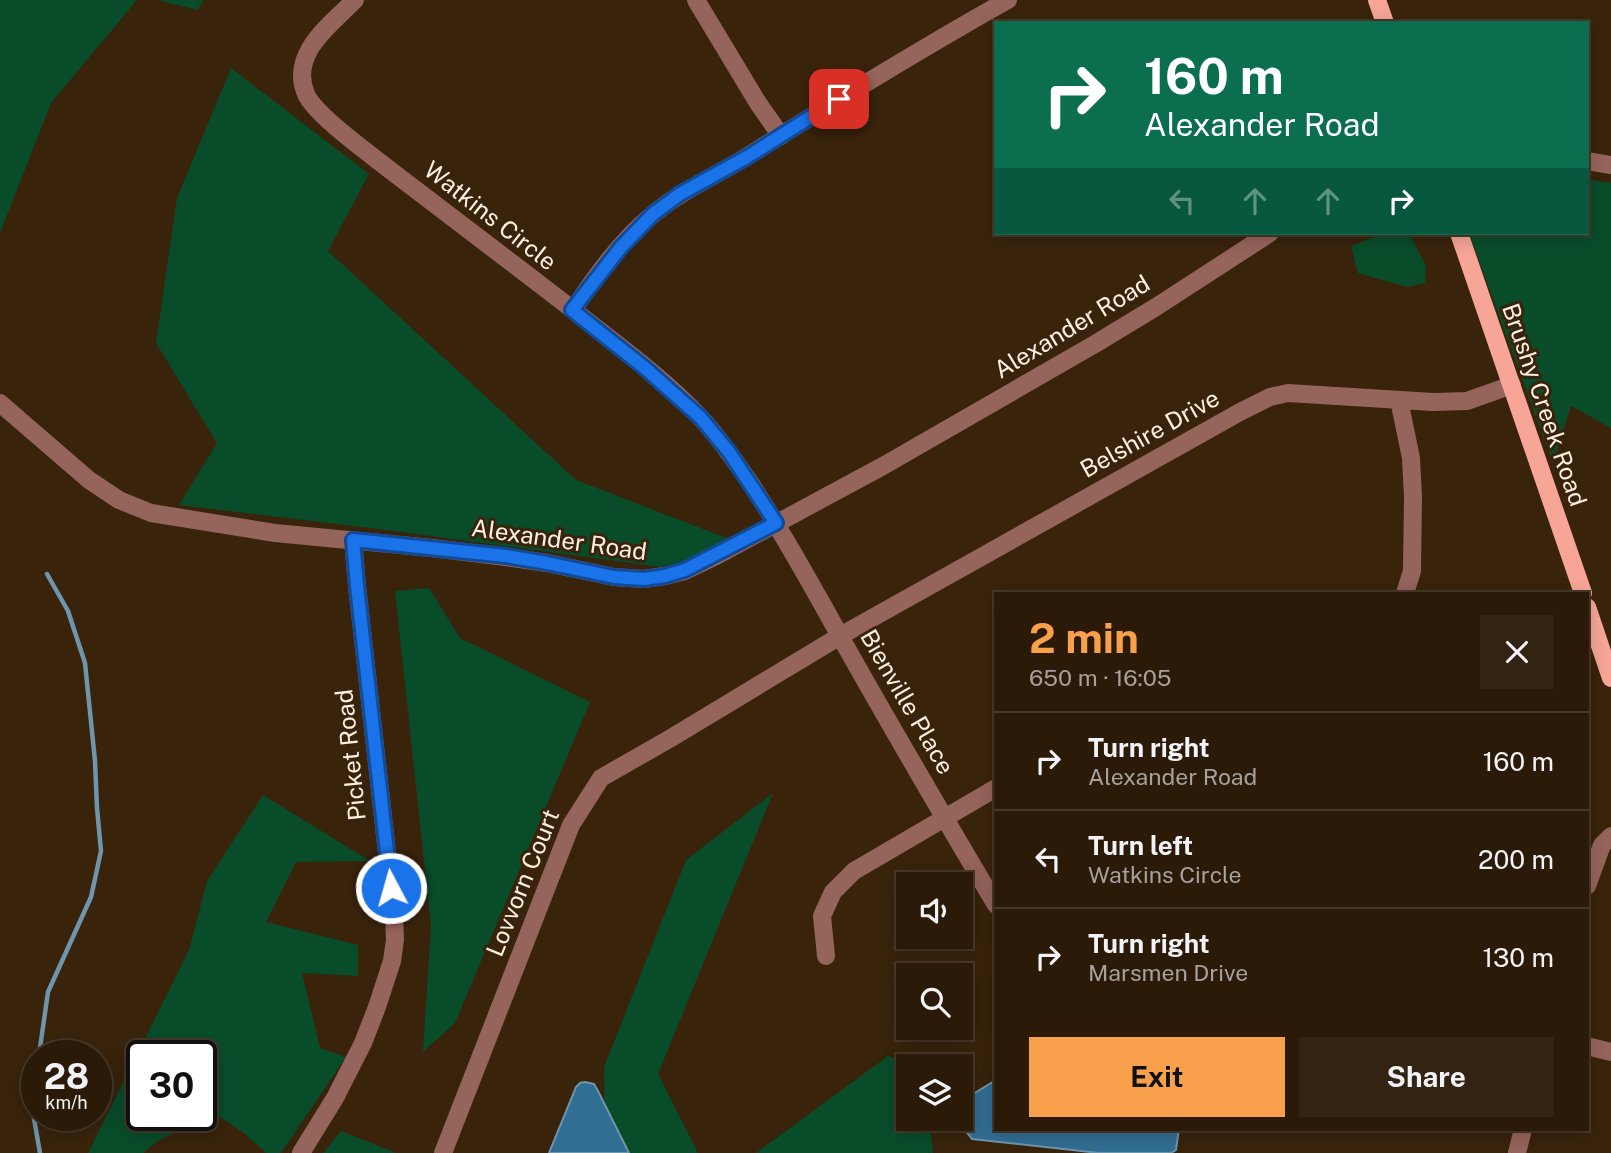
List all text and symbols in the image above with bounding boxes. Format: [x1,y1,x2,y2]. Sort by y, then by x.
text: 160 m [1144,47,1284,105]
icon: right [1029,49,1120,140]
pin [809,69,869,129]
icon: arrive [820,80,858,118]
text: Alexander Road [1144,106,1380,143]
street label: Watkins Circle [419,155,562,276]
icon: left [1163,182,1201,220]
icon: ahead [1236,182,1274,220]
icon: ahead [1309,182,1347,220]
icon: right [1382,182,1420,220]
street label: Alexander Road [989,269,1154,384]
street label: Brushy Creek Road [1497,300,1593,510]
street label: Belshire Drive [1075,383,1224,483]
street label: Alexander Road [470,513,649,565]
text: 2 min [1029,613,1139,662]
button: close [1480,615,1554,689]
street label: Bienville Place [855,624,961,779]
text: 650 m · 16:05 [1029,664,1172,691]
street label: Picket Road [329,688,371,822]
text: Turn right [1088,732,1210,763]
icon: right [1029,742,1067,780]
text: 160 m [1483,746,1554,777]
text: Alexander Road [1088,763,1257,790]
street label: Lovvorn Court [480,805,564,960]
text: Turn left [1088,830,1193,861]
icon: left [1029,840,1067,878]
text: 200 m [1478,844,1554,875]
position arrow [354,851,428,925]
text: Watkins Circle [1088,861,1241,888]
map controls [896,872,973,1131]
button: sound [896,872,973,949]
text: Turn right [1088,928,1210,959]
icon: right [1029,938,1067,976]
text: 130 m [1482,942,1554,973]
text: Marsmen Drive [1088,959,1248,986]
button: search [896,963,973,1040]
button: Exit [1029,1037,1285,1117]
button: Share [1299,1037,1554,1117]
speed limit sign: 30 [126,1040,217,1131]
button: layers [896,1054,973,1131]
text: 28 [44,1056,89,1097]
text: km/h [45,1092,88,1113]

